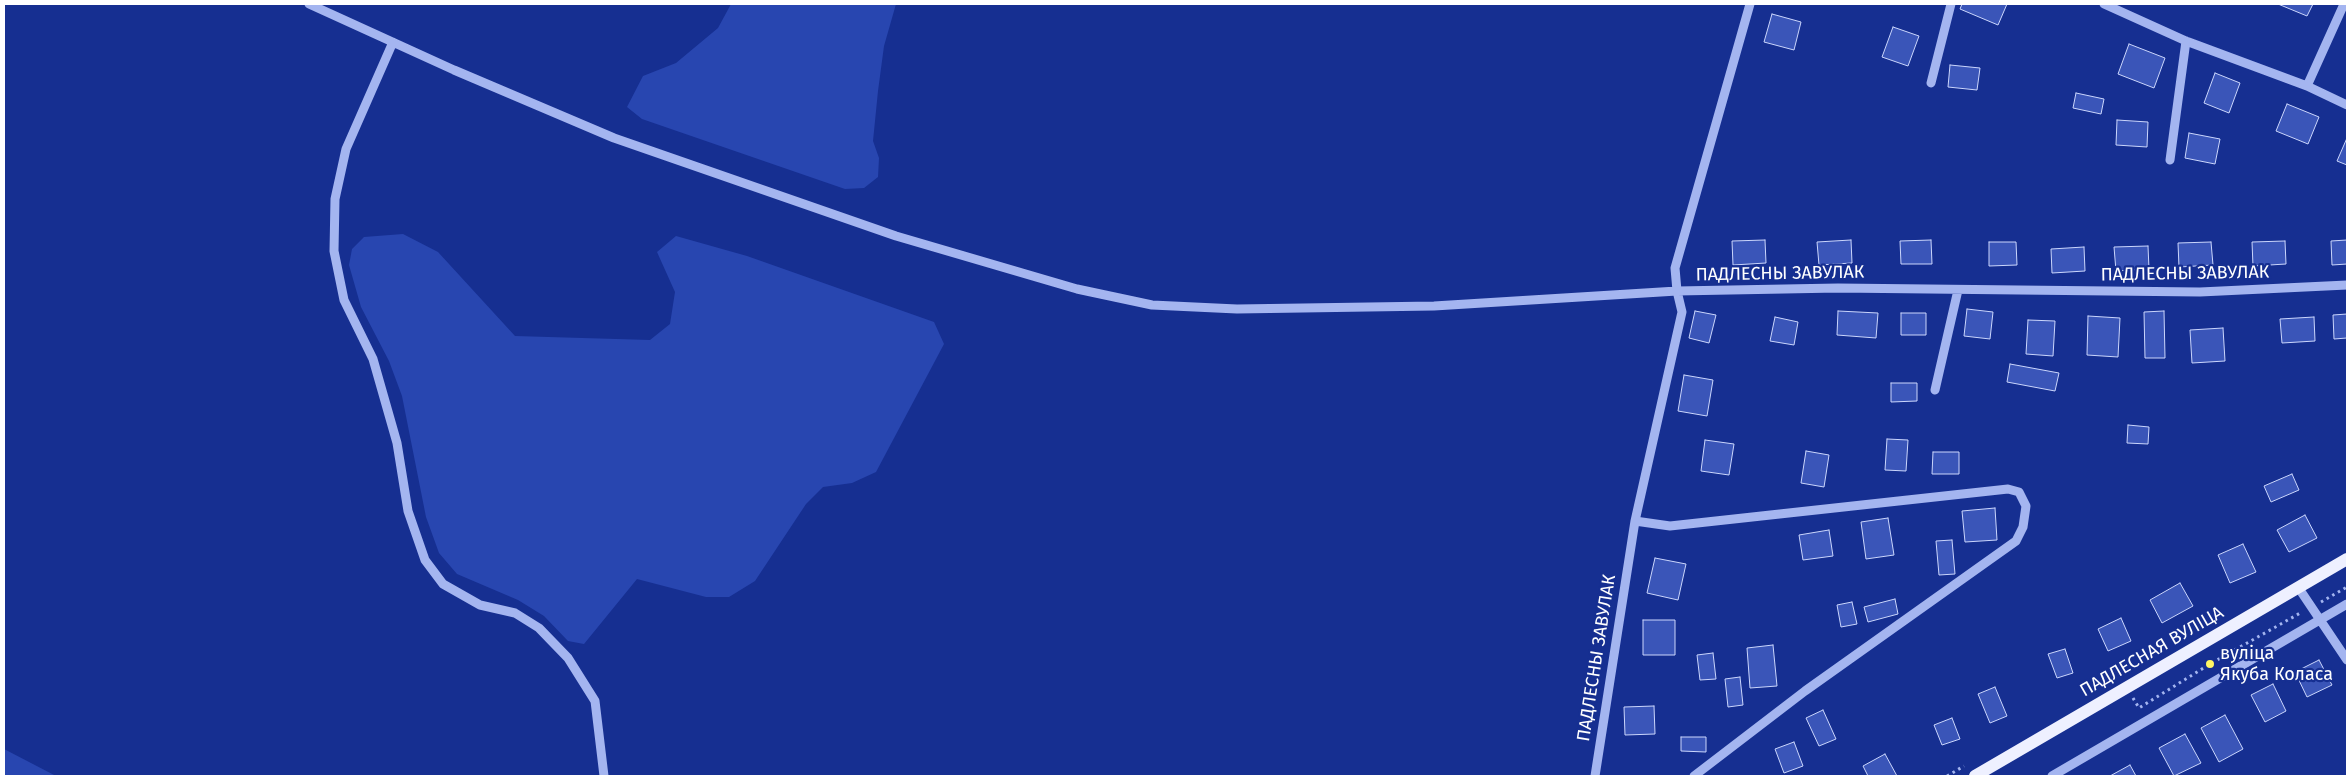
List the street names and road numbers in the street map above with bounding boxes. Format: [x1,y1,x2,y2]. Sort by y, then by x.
street label: ПАДЛЕСНЫ ЗАВУЛАК [1695,262,1865,286]
street label: ПАДЛЕСНЫ ЗАВУЛАК [2100,262,2270,286]
street label: ПАДЛЕСНЫ ЗАВУЛАК [1573,573,1621,743]
street label: ПАДЛЕСНАЯ ВУЛІЦА [2076,602,2228,702]

